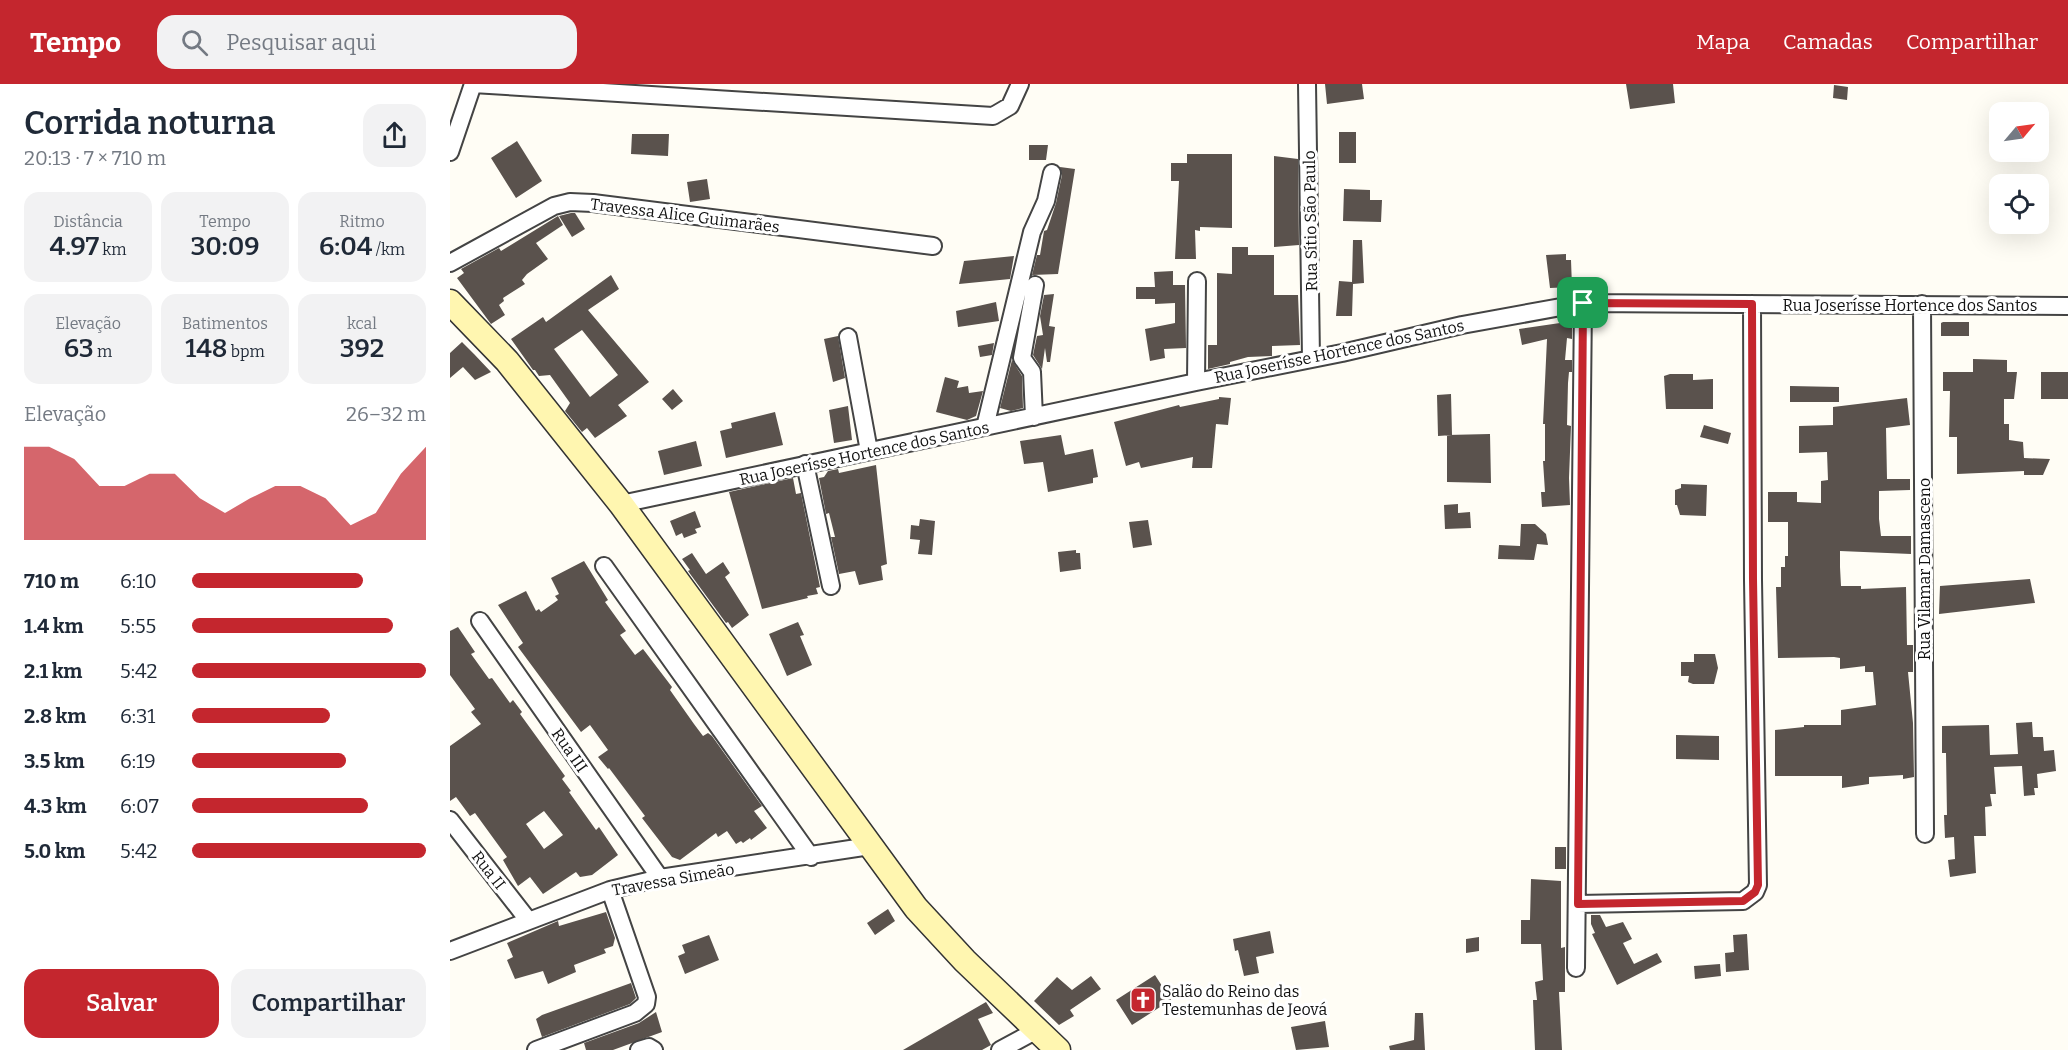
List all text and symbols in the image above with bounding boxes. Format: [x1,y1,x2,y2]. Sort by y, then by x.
search box [157,15,577,69]
text: Tempo [30,26,121,59]
icon: search [178,26,211,59]
text: Pesquisar aqui [226,29,376,56]
text: Mapa [1696,29,1750,55]
text: Camadas [1783,29,1873,55]
text: Compartilhar [1906,29,2038,55]
north arrow [1989,102,2049,162]
map controls [1989,102,2049,234]
text: Corrida noturna [24,103,275,143]
button: share [363,104,426,167]
text: 20:13 · 7 × 710 m [24,146,166,170]
street label: Rua Sítio São Paulo [1300,150,1321,292]
button: locate [1989,174,2049,234]
street label: Travessa Alice Guimarães [589,194,781,237]
text: Distância [53,212,123,231]
text: Tempo [199,212,251,231]
text: Ritmo [339,212,385,231]
text: 4.97 [50,231,99,262]
text: 30:09 [190,231,260,262]
text: 6:04 [319,231,372,262]
text: km [99,240,126,259]
text: /km [372,240,405,259]
pin [1557,277,1608,328]
icon: arrive [1566,286,1599,319]
street label: Rua Joserísse Hortence dos Santos [1783,296,2037,315]
text: Elevação [55,314,121,333]
text: Batimentos [182,314,268,333]
text: kcal [347,314,377,333]
street label: Rua Joserísse Hortence dos Santos [1212,316,1466,387]
text: 63 [64,333,94,364]
text: 148 [185,333,228,364]
text: 392 [340,333,384,364]
text: m [94,342,112,361]
text: bpm [228,342,265,361]
text: Elevação [24,402,106,426]
text: 26–32 m [346,402,426,426]
street label: Rua Joserísse Hortence dos Santos [737,418,991,489]
street label: Rua Vilamar Damasceno [1915,478,1934,660]
text: 710 m [24,569,79,593]
text: 6:10 [120,569,157,593]
text: 1.4 km [24,614,84,638]
text: 5:55 [120,614,156,638]
text: 2.1 km [24,659,82,683]
text: 5:42 [120,659,157,683]
text: 2.8 km [24,704,86,728]
text: 6:31 [120,704,155,728]
street label: Rua III [548,725,591,776]
text: 3.5 km [24,749,85,773]
text: 6:19 [120,749,156,773]
text: 4.3 km [24,794,87,818]
text: 6:07 [120,794,159,818]
text: 5.0 km [24,839,85,863]
text: 5:42 [120,839,157,863]
street label: Rua II [468,847,509,893]
street label: Travessa Simeão [610,859,736,900]
button: Salvar [24,969,219,1038]
button: Compartilhar [231,969,426,1038]
place label: Salão do Reino das Testemunhas de Jeová [1162,982,1327,1019]
church icon: Salão do Reino das Testemunhas de Jeová [1128,985,1158,1015]

